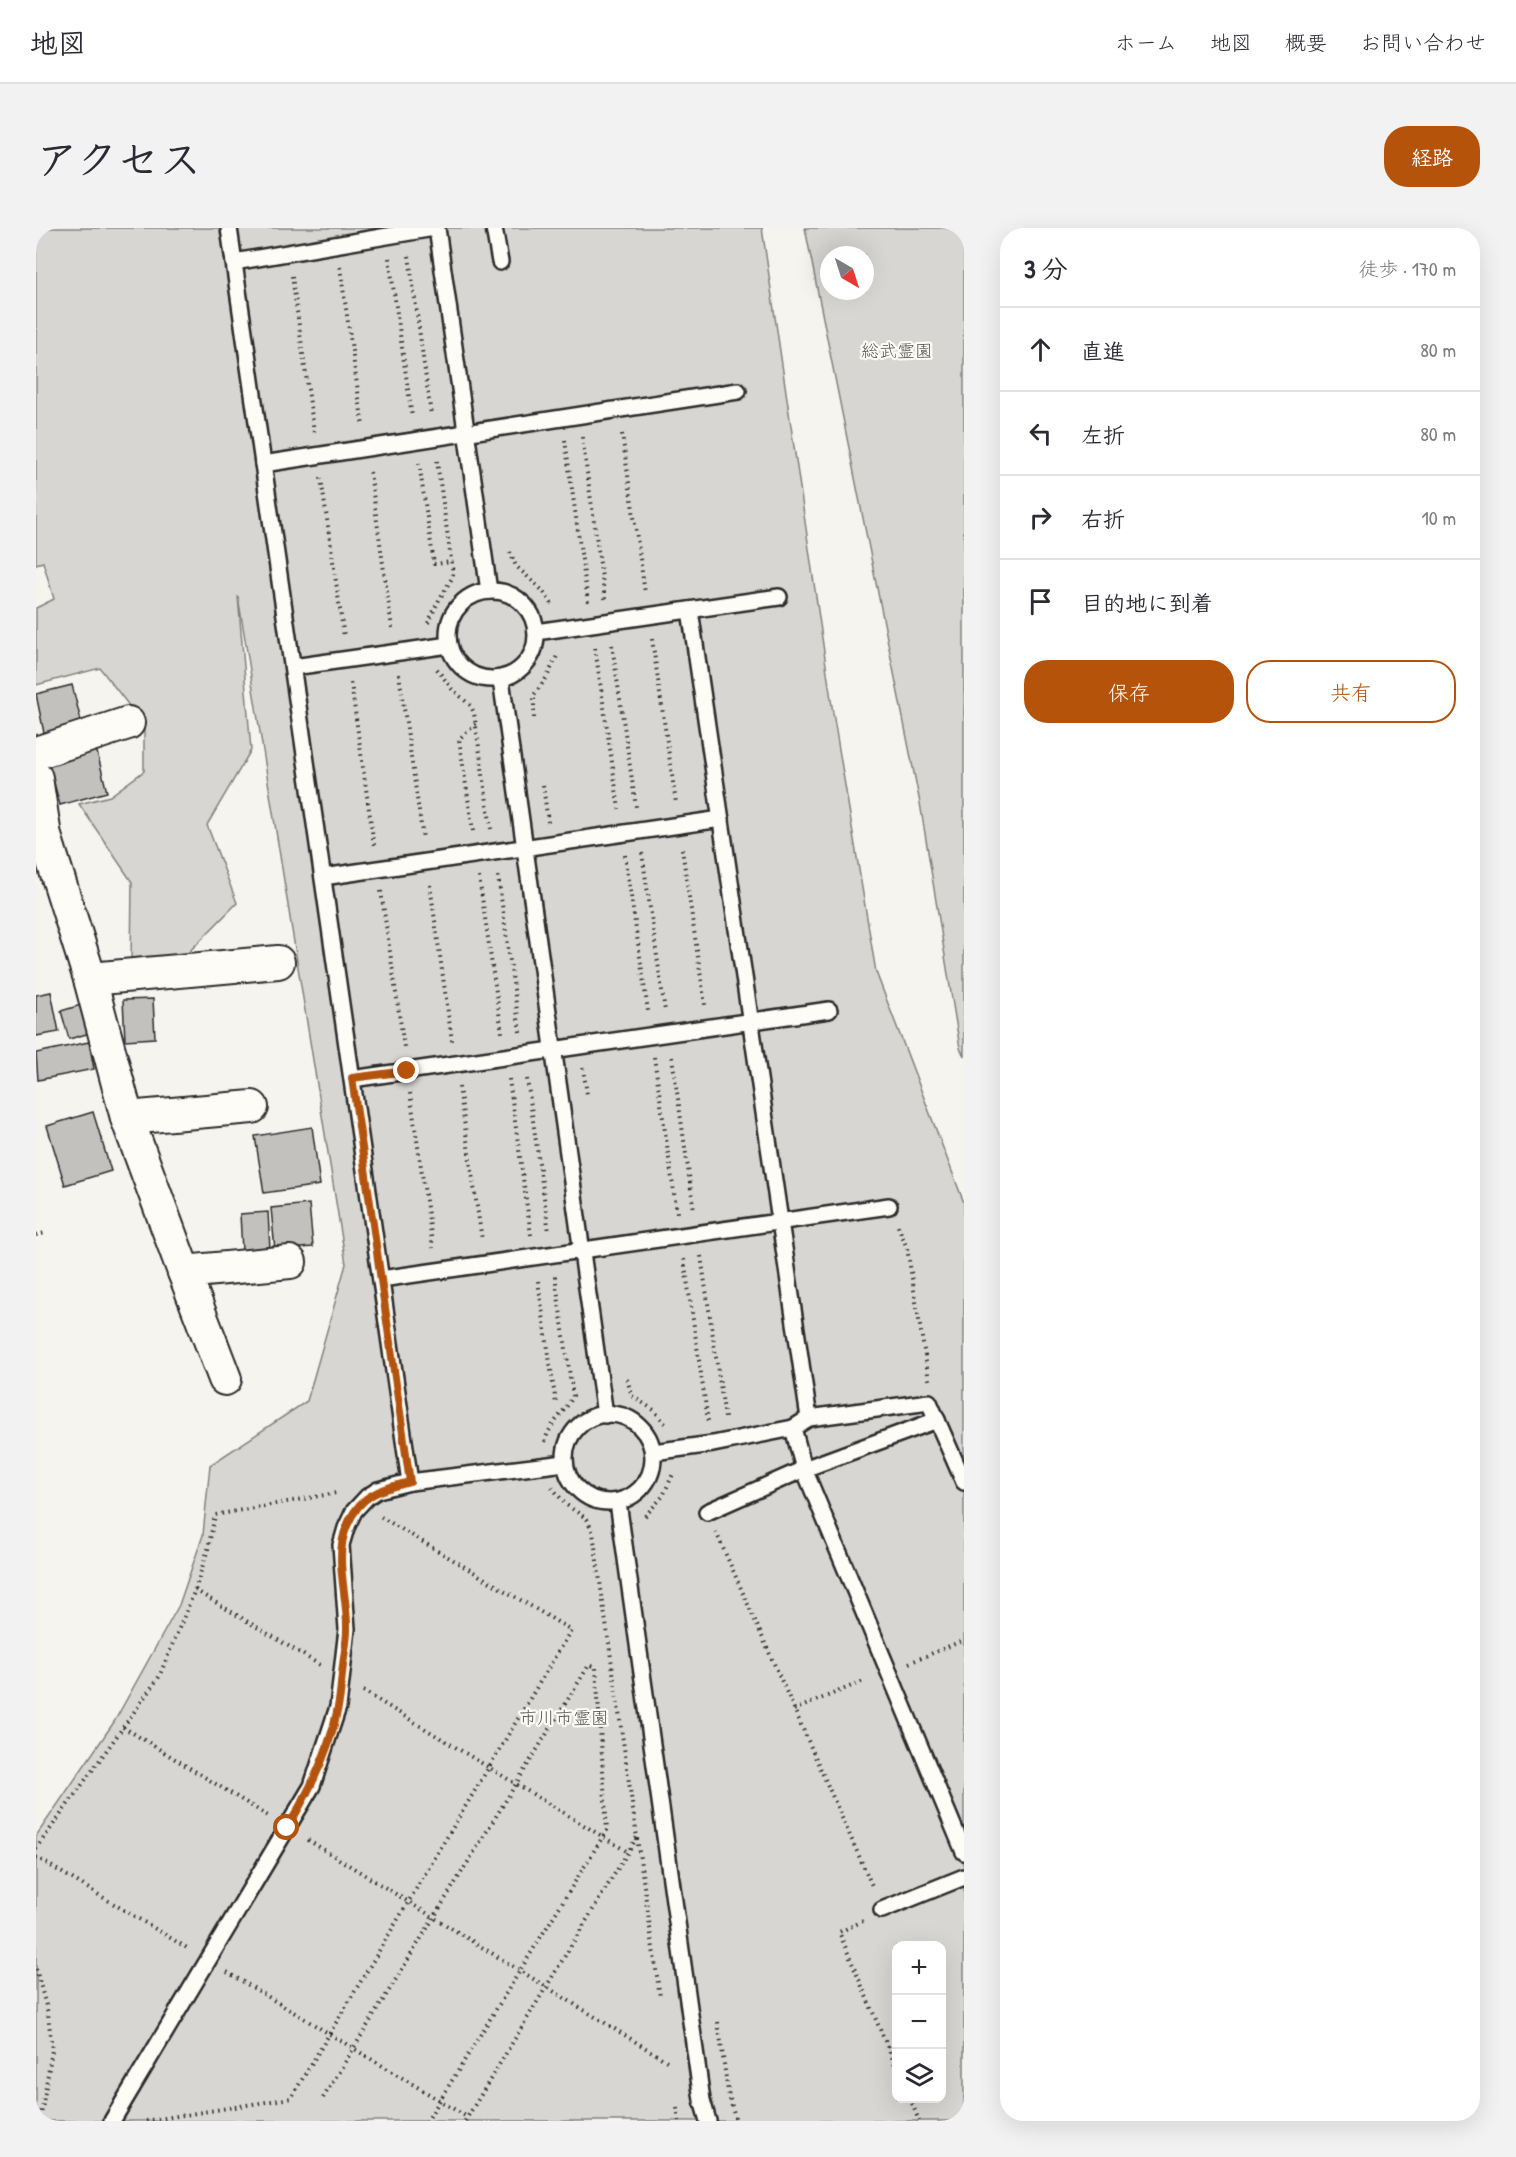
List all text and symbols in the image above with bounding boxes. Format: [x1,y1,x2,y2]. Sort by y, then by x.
text: 地図 [30,24,86,62]
text: ホーム [1115,28,1177,57]
text: 地図 [1210,28,1252,57]
text: 概要 [1285,28,1327,57]
text: お問い合わせ [1360,28,1486,57]
button: 経路 [1384,126,1480,187]
text: アクセス [36,130,201,187]
north arrow [820,246,874,300]
text: 3 分 [1024,251,1068,286]
text: 徒歩 · 170 m [1358,255,1456,282]
icon: ahead [1024,333,1057,366]
text: 直進 [1081,336,1125,366]
text: 80 m [1420,336,1456,363]
park label: 総武霊園 [861,338,933,363]
icon: left [1024,417,1057,450]
text: 左折 [1081,420,1125,450]
text: 80 m [1420,420,1456,447]
icon: right [1024,501,1057,534]
text: 右折 [1081,504,1125,534]
text: 10 m [1422,504,1456,531]
icon: arrive [1024,585,1057,618]
text: 目的地に到着 [1081,588,1213,618]
button: 保存 [1024,660,1234,723]
button: 共有 [1246,660,1456,723]
route end [393,1057,419,1083]
park label: 市川市霊園 [519,1705,609,1730]
route start [273,1814,299,1840]
map controls [892,1941,946,2103]
button: + [892,1941,946,1995]
button: − [892,1995,946,2049]
button: layers [892,2049,946,2103]

